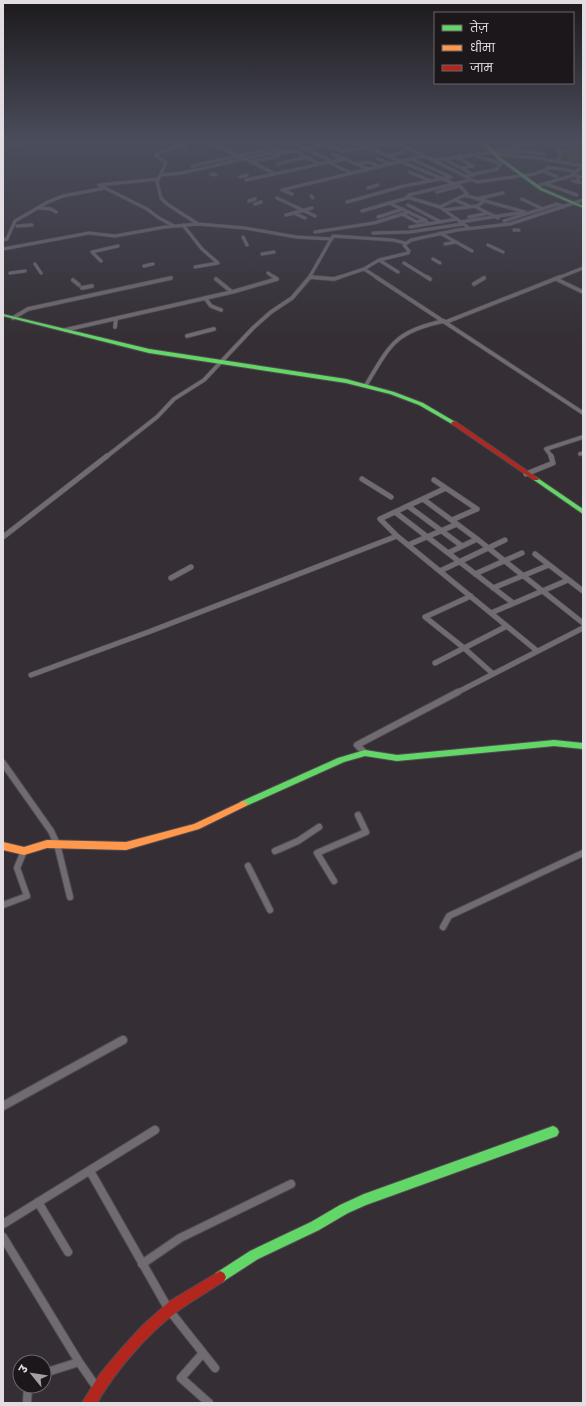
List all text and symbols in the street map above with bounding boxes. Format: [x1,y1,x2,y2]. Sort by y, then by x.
legend [434,12,574,84]
text: तेज़ [469,19,489,36]
text: धीमा [470,39,496,56]
text: जाम [469,59,494,76]
north arrow [12,1354,52,1394]
text: उ [14,1362,32,1377]

